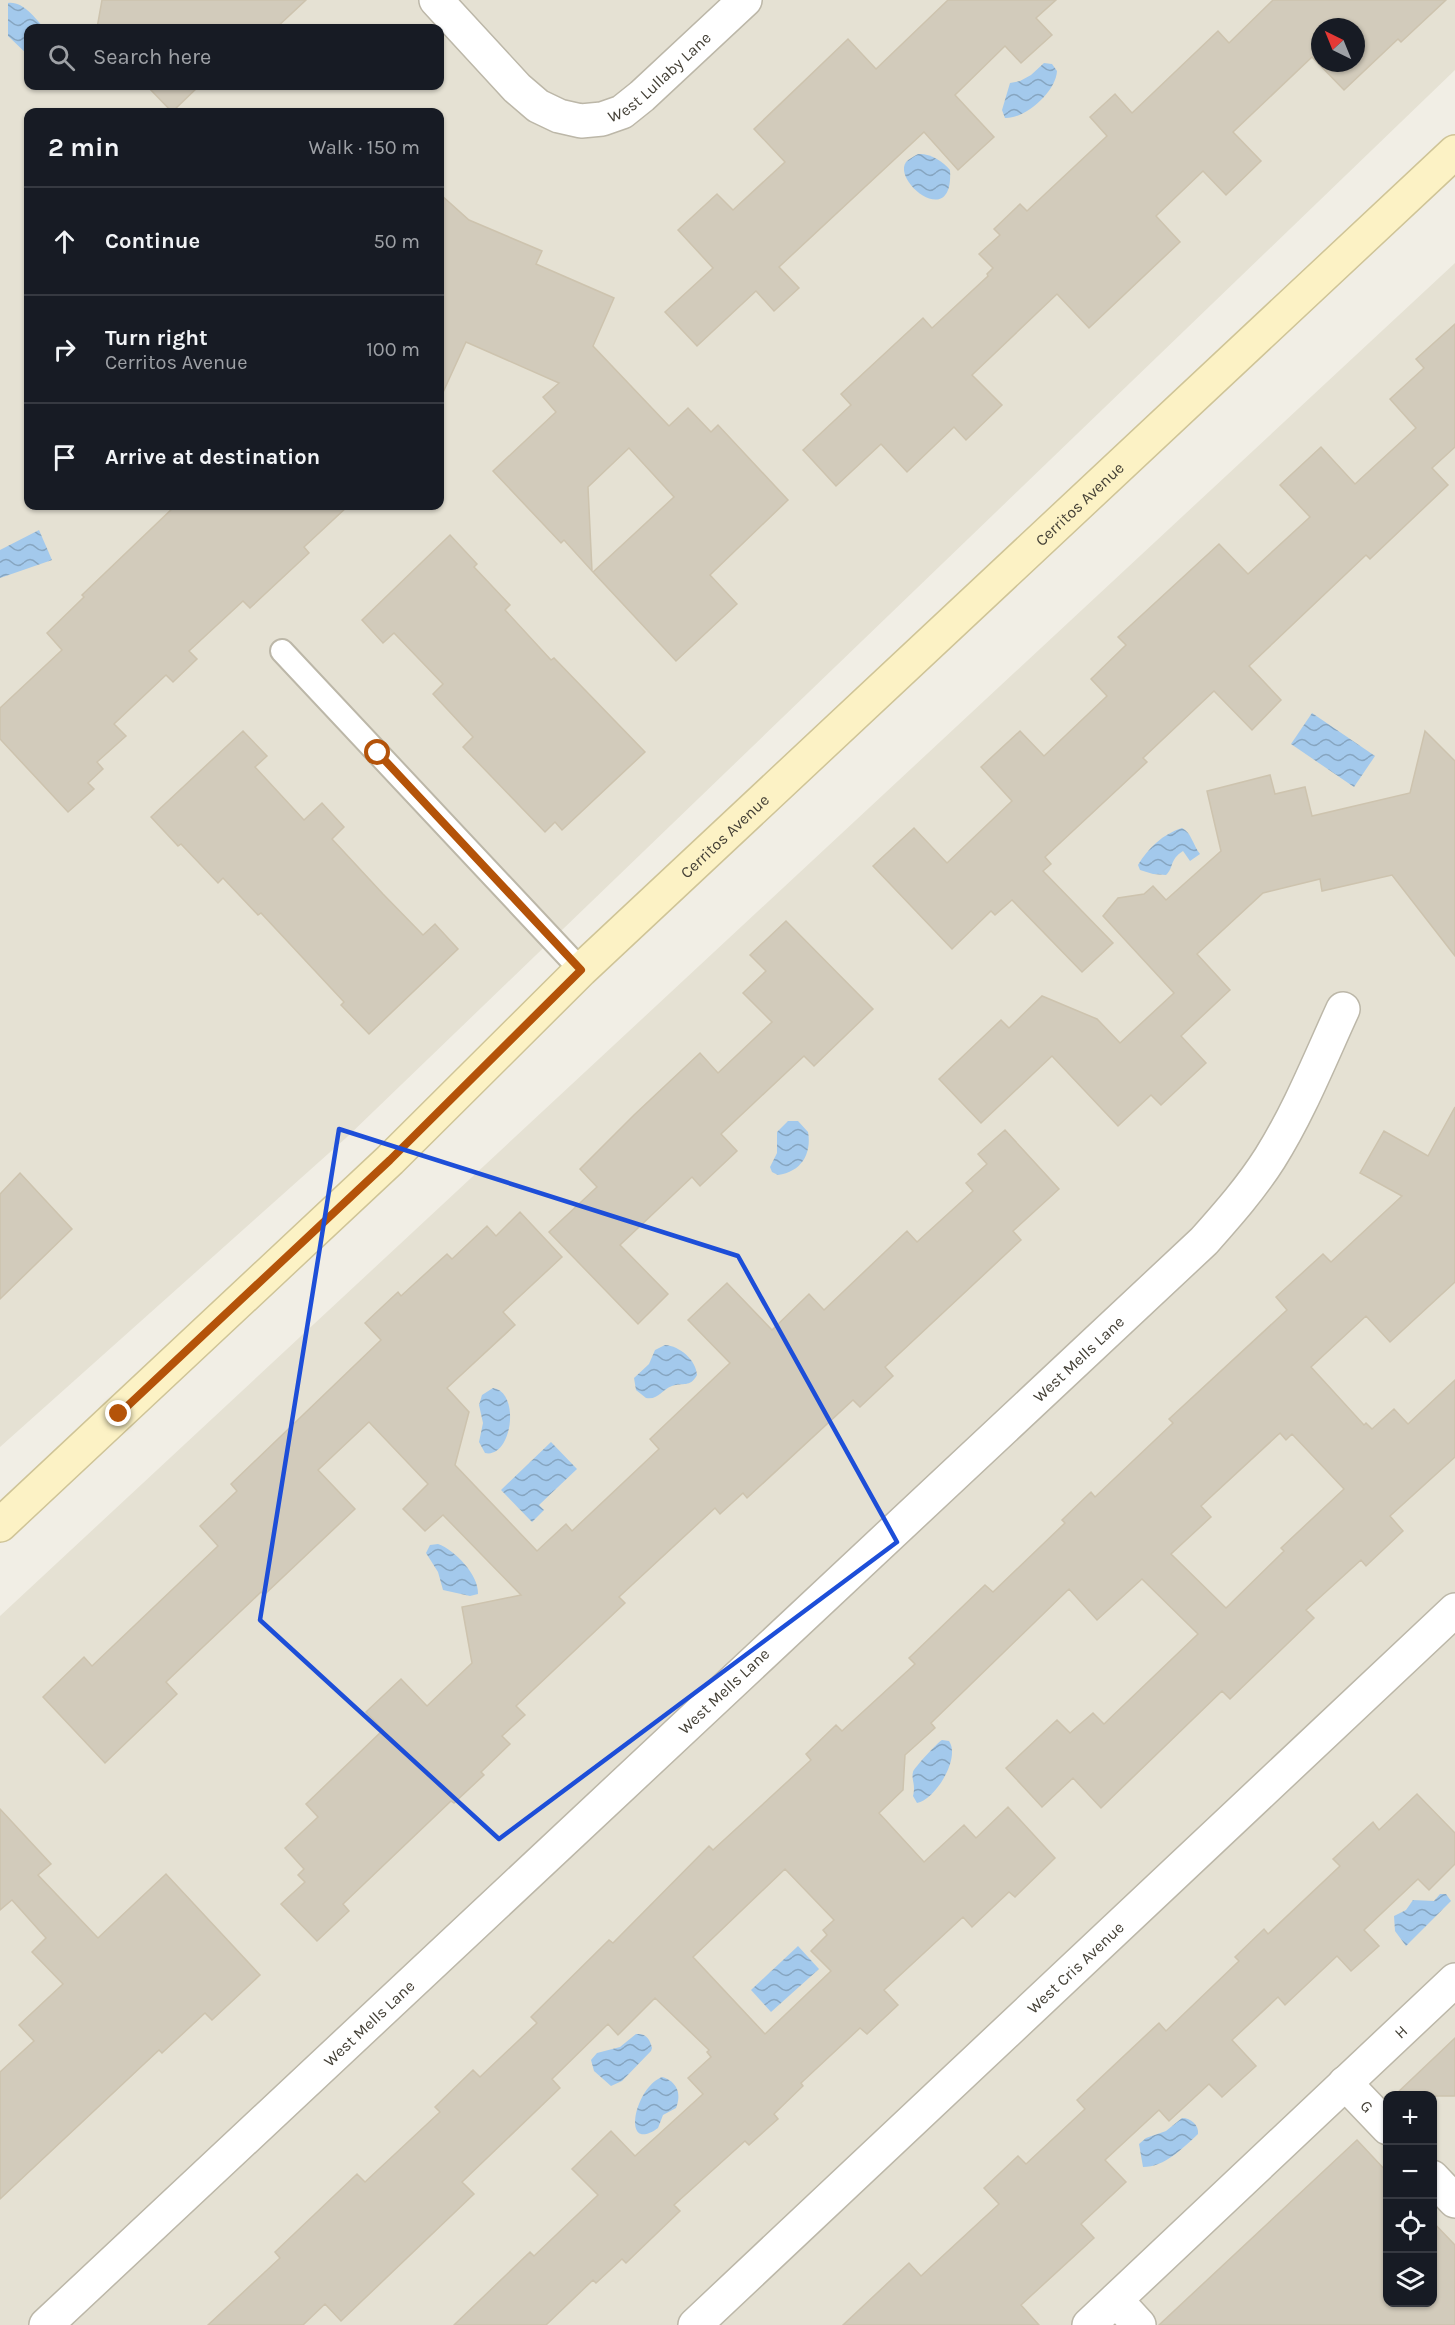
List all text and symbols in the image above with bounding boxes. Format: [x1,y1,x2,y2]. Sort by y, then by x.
north arrow [1311,18,1365,72]
search box [24,24,444,90]
street label: West Lullaby Lane [605,28,715,126]
icon: search [45,41,78,74]
text: Search here [93,44,211,70]
text: 2 min [48,132,120,163]
text: Walk · 150 m [309,136,420,159]
icon: ahead [48,225,81,258]
text: Continue [105,228,200,254]
text: 50 m [373,230,420,253]
text: Turn right [105,325,208,351]
icon: right [48,333,81,366]
text: 100 m [366,338,420,361]
text: Cerritos Avenue [105,351,247,374]
icon: arrive [48,441,81,474]
text: Arrive at destination [105,444,320,470]
street label: Cerritos Avenue [1031,458,1128,550]
route start [364,739,390,765]
street label: Cerritos Avenue [677,790,773,882]
street label: West Mells Lane [1029,1312,1128,1406]
route end [105,1400,131,1426]
street label: West Mells Lane [674,1644,773,1738]
street label: West Cris Avenue [1023,1918,1128,2018]
street label: West Mells Lane [320,1976,418,2070]
street label: H [1390,2021,1411,2042]
map controls [1383,2091,1437,2307]
button: + [1383,2091,1437,2145]
street label: G [1356,2096,1377,2117]
button: − [1383,2145,1437,2199]
button: locate [1383,2199,1437,2253]
button: layers [1383,2253,1437,2307]

